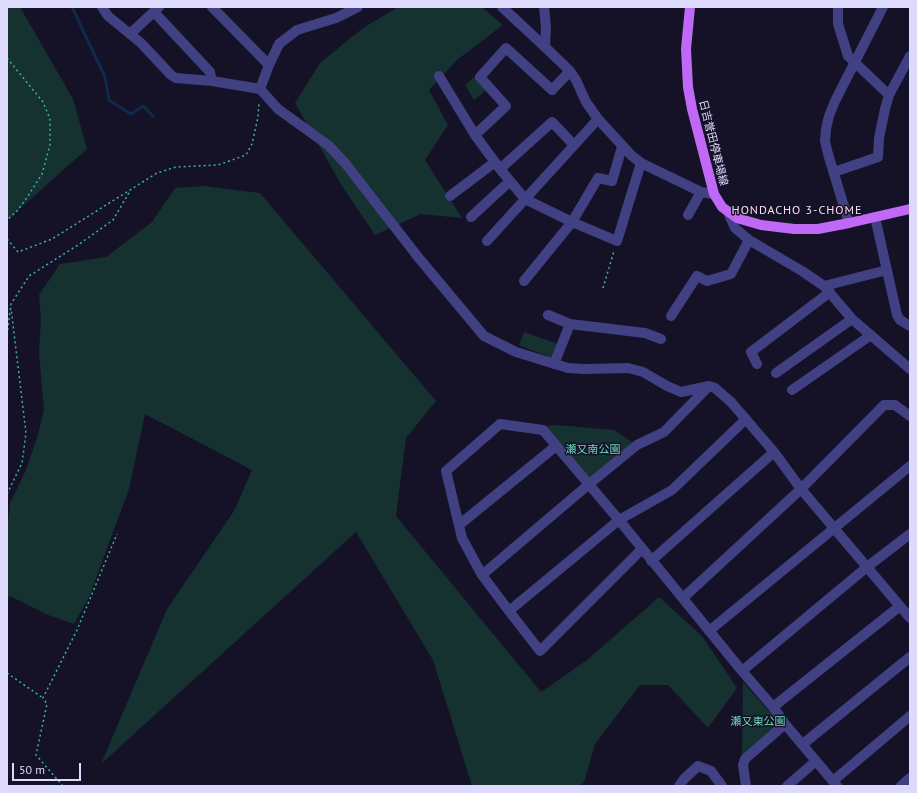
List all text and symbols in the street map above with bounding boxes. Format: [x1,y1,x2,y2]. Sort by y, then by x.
street label: 日吉誉田停車場線 [696,99,730,187]
district label: HONDACHO 3-CHOME [732,204,862,218]
park label: 瀬又南公園 [566,443,620,457]
park label: 瀬又東公園 [731,715,785,729]
scale bar [14,755,83,781]
text: 50 m [19,762,45,777]

